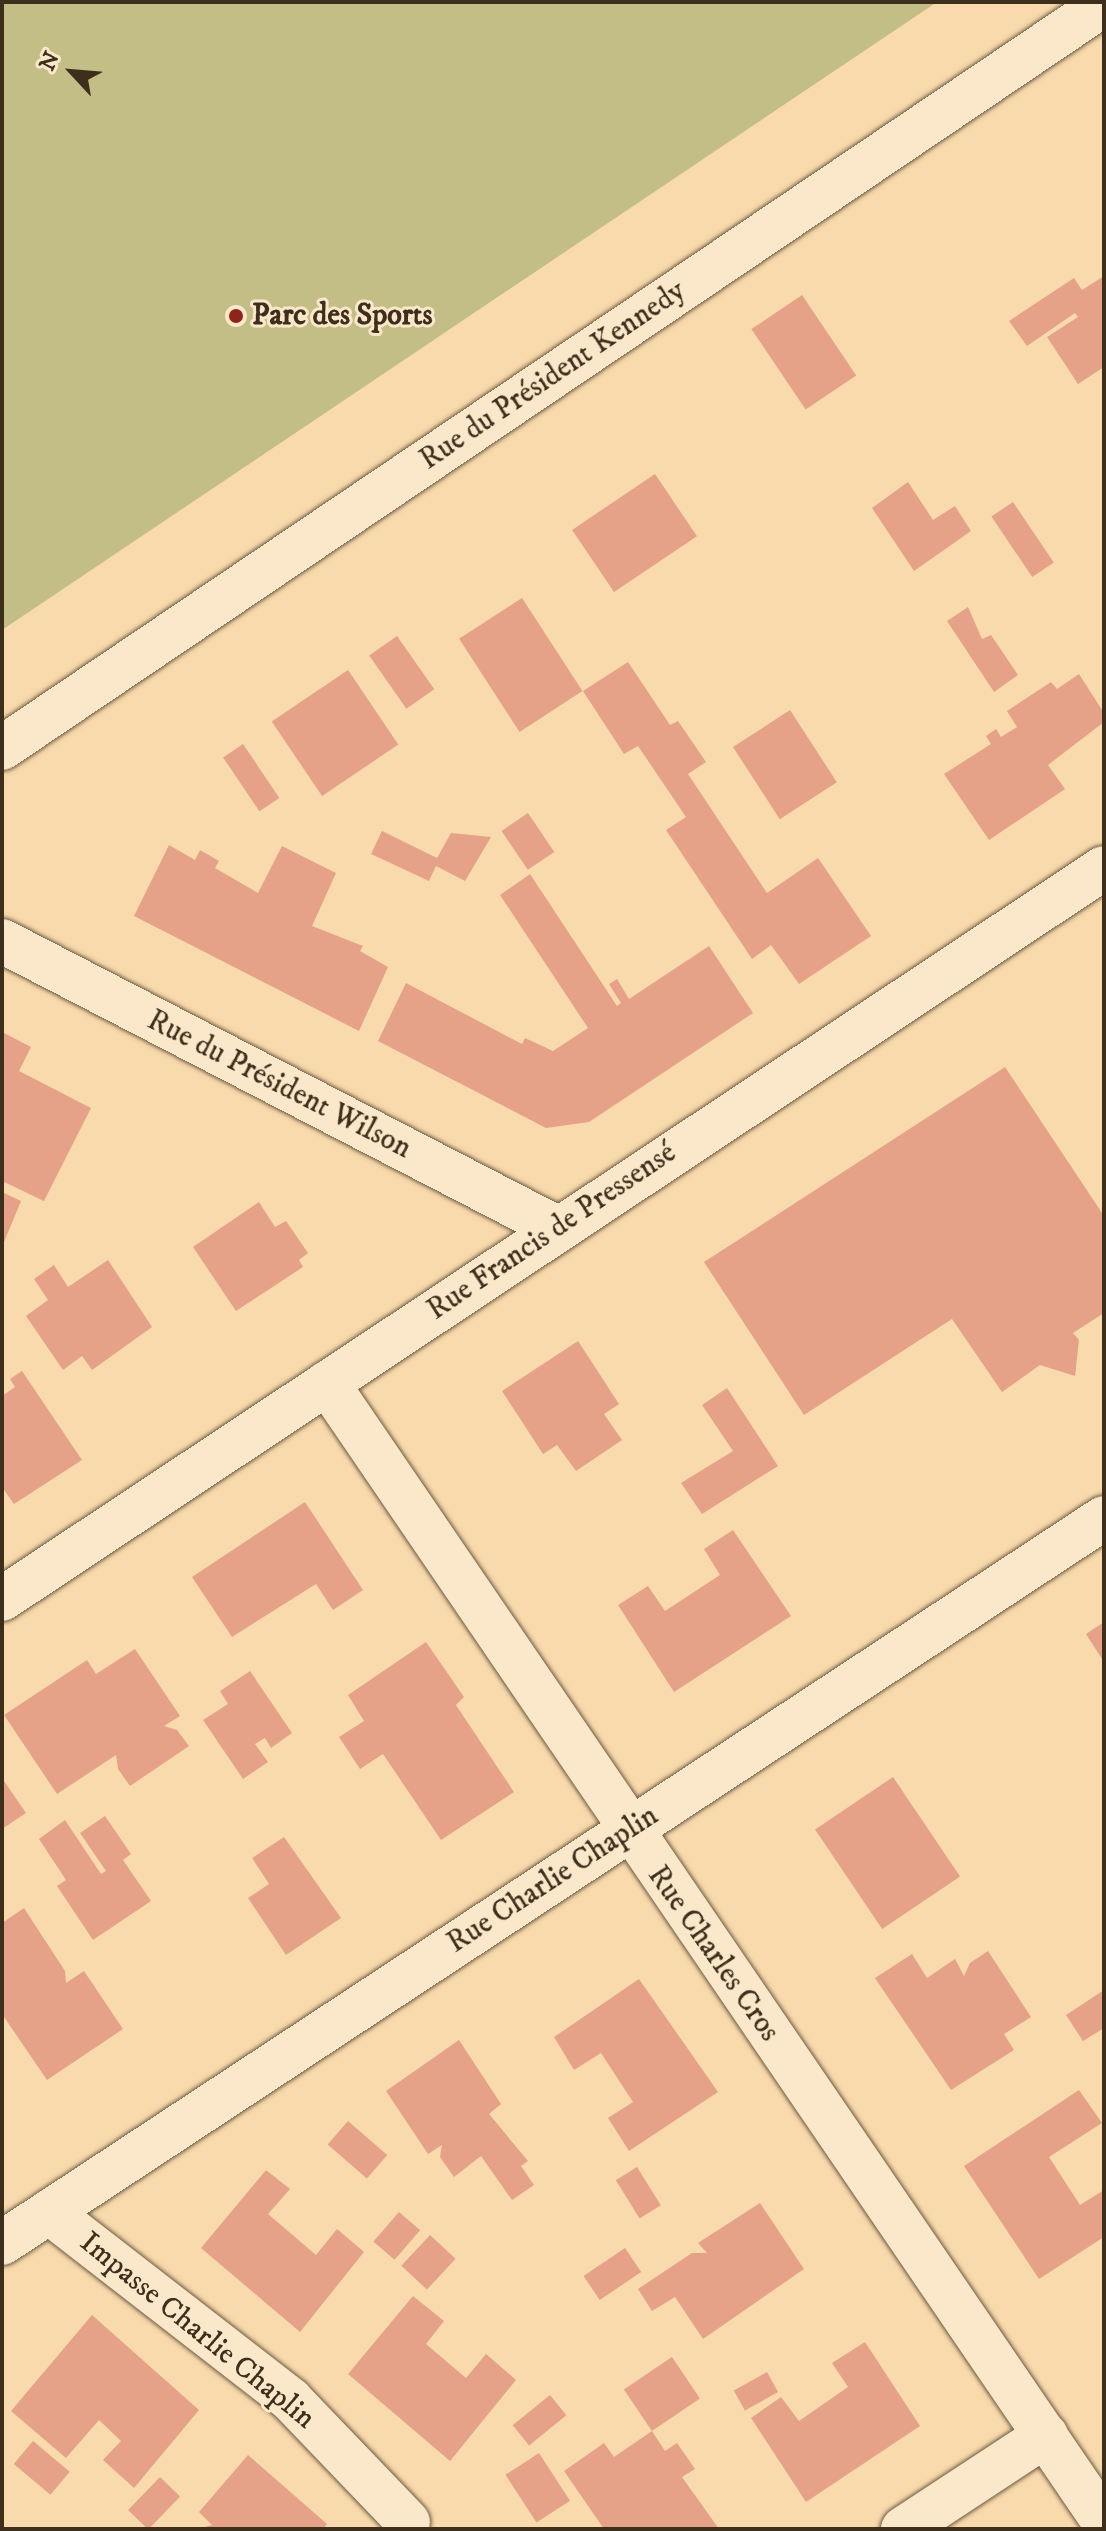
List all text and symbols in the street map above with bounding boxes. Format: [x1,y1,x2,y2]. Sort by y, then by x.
north arrow [32,32,112,112]
text: N [34,47,66,75]
street label: Rue du Président Kennedy [413,274,693,478]
place label: Parc des Sports [252,298,432,334]
marker: Parc des Sports [227,307,245,325]
street label: Rue du Président Wilson [141,1003,417,1167]
street label: Rue Francis de Pressensé [421,1135,683,1329]
street label: Rue Charlie Chaplin [441,1798,665,1962]
street label: Rue Charles Cros [639,1859,787,2049]
street label: Impasse Charlie Chaplin [72,2225,322,2437]

